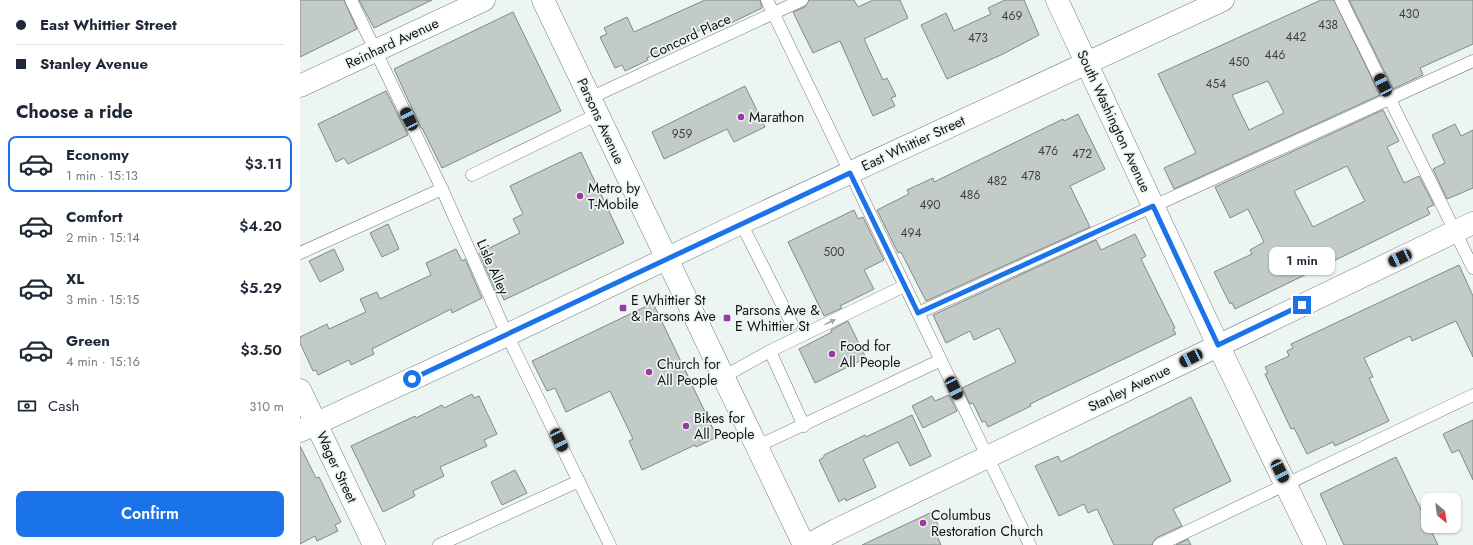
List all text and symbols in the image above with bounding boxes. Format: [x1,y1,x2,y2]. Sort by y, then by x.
house number: 430 [1399,5,1419,23]
house number: 469 [1002,7,1022,25]
street label: Concord Place [646,8,734,64]
street label: Reinhard Avenue [342,13,442,73]
text: East Whittier Street [40,14,177,36]
house number: 438 [1318,16,1338,34]
house number: 442 [1286,28,1307,46]
house number: 473 [968,29,988,47]
house number: 446 [1265,46,1286,64]
street label: South Washington Avenue [1072,47,1156,195]
text: Stanley Avenue [40,53,148,75]
house number: 450 [1229,53,1249,71]
car [1372,72,1394,98]
street label: Parsons Avenue [572,75,630,167]
house number: 454 [1206,75,1226,93]
text: Choose a ride [16,99,133,125]
car [398,106,420,132]
place label: Marathon [749,107,804,127]
street label: East Whittier Street [858,110,969,176]
marker: Marathon [736,112,746,122]
house number: 959 [672,125,692,143]
house number: 476 [1038,142,1058,160]
text: Economy [66,144,129,166]
house number: 472 [1072,145,1092,163]
icon: car [18,146,54,182]
text: $3.11 [245,153,282,175]
text: 1 min · 15:13 [66,166,138,185]
house number: 478 [1021,167,1041,185]
house number: 482 [987,172,1007,190]
place label: Metro by T-Mobile [588,178,641,214]
house number: 486 [960,186,980,204]
marker: Metro by T-Mobile [575,191,585,201]
house number: 490 [919,196,941,214]
text: Comfort [66,206,123,228]
icon: car [18,208,54,244]
text: $4.20 [239,215,282,237]
house number: 494 [901,224,921,242]
text: 2 min · 15:14 [66,228,140,247]
street label: Lisle Alley [472,236,514,299]
house number: 500 [823,243,845,261]
callout: 1 min [1269,247,1335,275]
car [1387,247,1413,269]
text: 1 min [1286,251,1318,270]
text: XL [66,268,84,290]
icon: car [18,270,54,306]
text: $5.29 [240,277,282,299]
text: 3 min · 15:15 [66,290,139,309]
place label: E Whittier St & Parsons Ave [631,290,716,326]
route end [1293,296,1311,314]
place label: Parsons Ave & E Whittier St [735,300,820,336]
marker: E Whittier St & Parsons Ave [618,303,628,313]
marker: Parsons Ave & E Whittier St [722,313,732,323]
one-way arrow [825,319,836,325]
text: Green [66,330,110,352]
icon: car [18,332,54,368]
place label: Food for All People [840,336,900,372]
text: $3.50 [240,339,282,361]
car [1178,347,1204,369]
marker: Food for All People [827,349,837,359]
text: 4 min · 15:16 [66,352,140,371]
place label: Church for All People [657,354,721,390]
street label: Stanley Avenue [1084,359,1174,417]
marker: Church for All People [644,367,654,377]
route start [403,370,421,388]
car [943,375,965,401]
icon: cash [16,395,38,417]
text: Cash [48,395,79,417]
text: 310 m [249,397,284,416]
place label: Bikes for All People [694,408,754,444]
marker: Bikes for All People [681,421,691,431]
car [548,427,570,453]
street label: Wager Street [312,428,363,507]
car [1269,458,1291,484]
button: Confirm [16,491,284,537]
north arrow [1421,493,1461,533]
map controls [1421,493,1461,533]
place label: Columbus Restoration Church [931,505,1043,541]
marker: Columbus Restoration Church [918,518,928,528]

